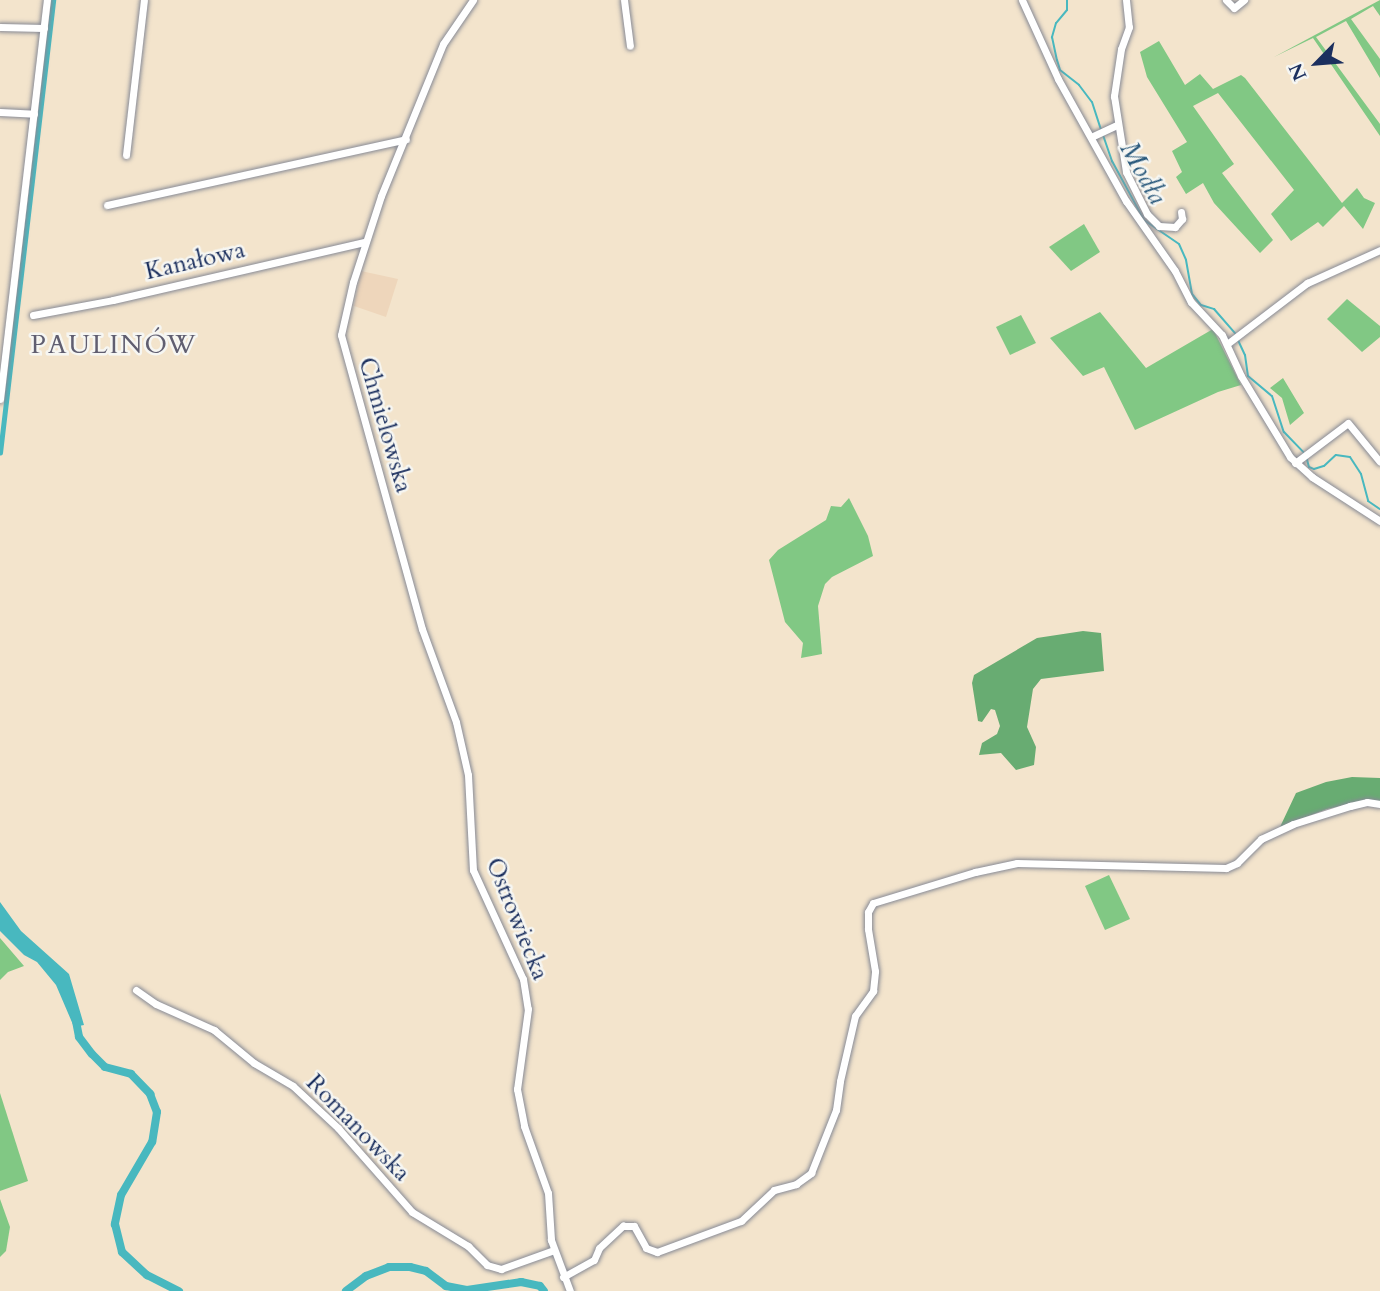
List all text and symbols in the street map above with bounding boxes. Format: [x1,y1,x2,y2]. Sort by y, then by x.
north arrow [1282,28,1352,98]
text: N [1283,59,1313,85]
water label: Modła [1113,136,1173,210]
street label: Kanałowa [142,236,248,286]
district label: PAULINÓW [32,329,196,361]
street label: Chmielowska [352,354,418,496]
street label: Ostrowiecka [479,854,555,984]
street label: Romanowska [300,1069,416,1187]

